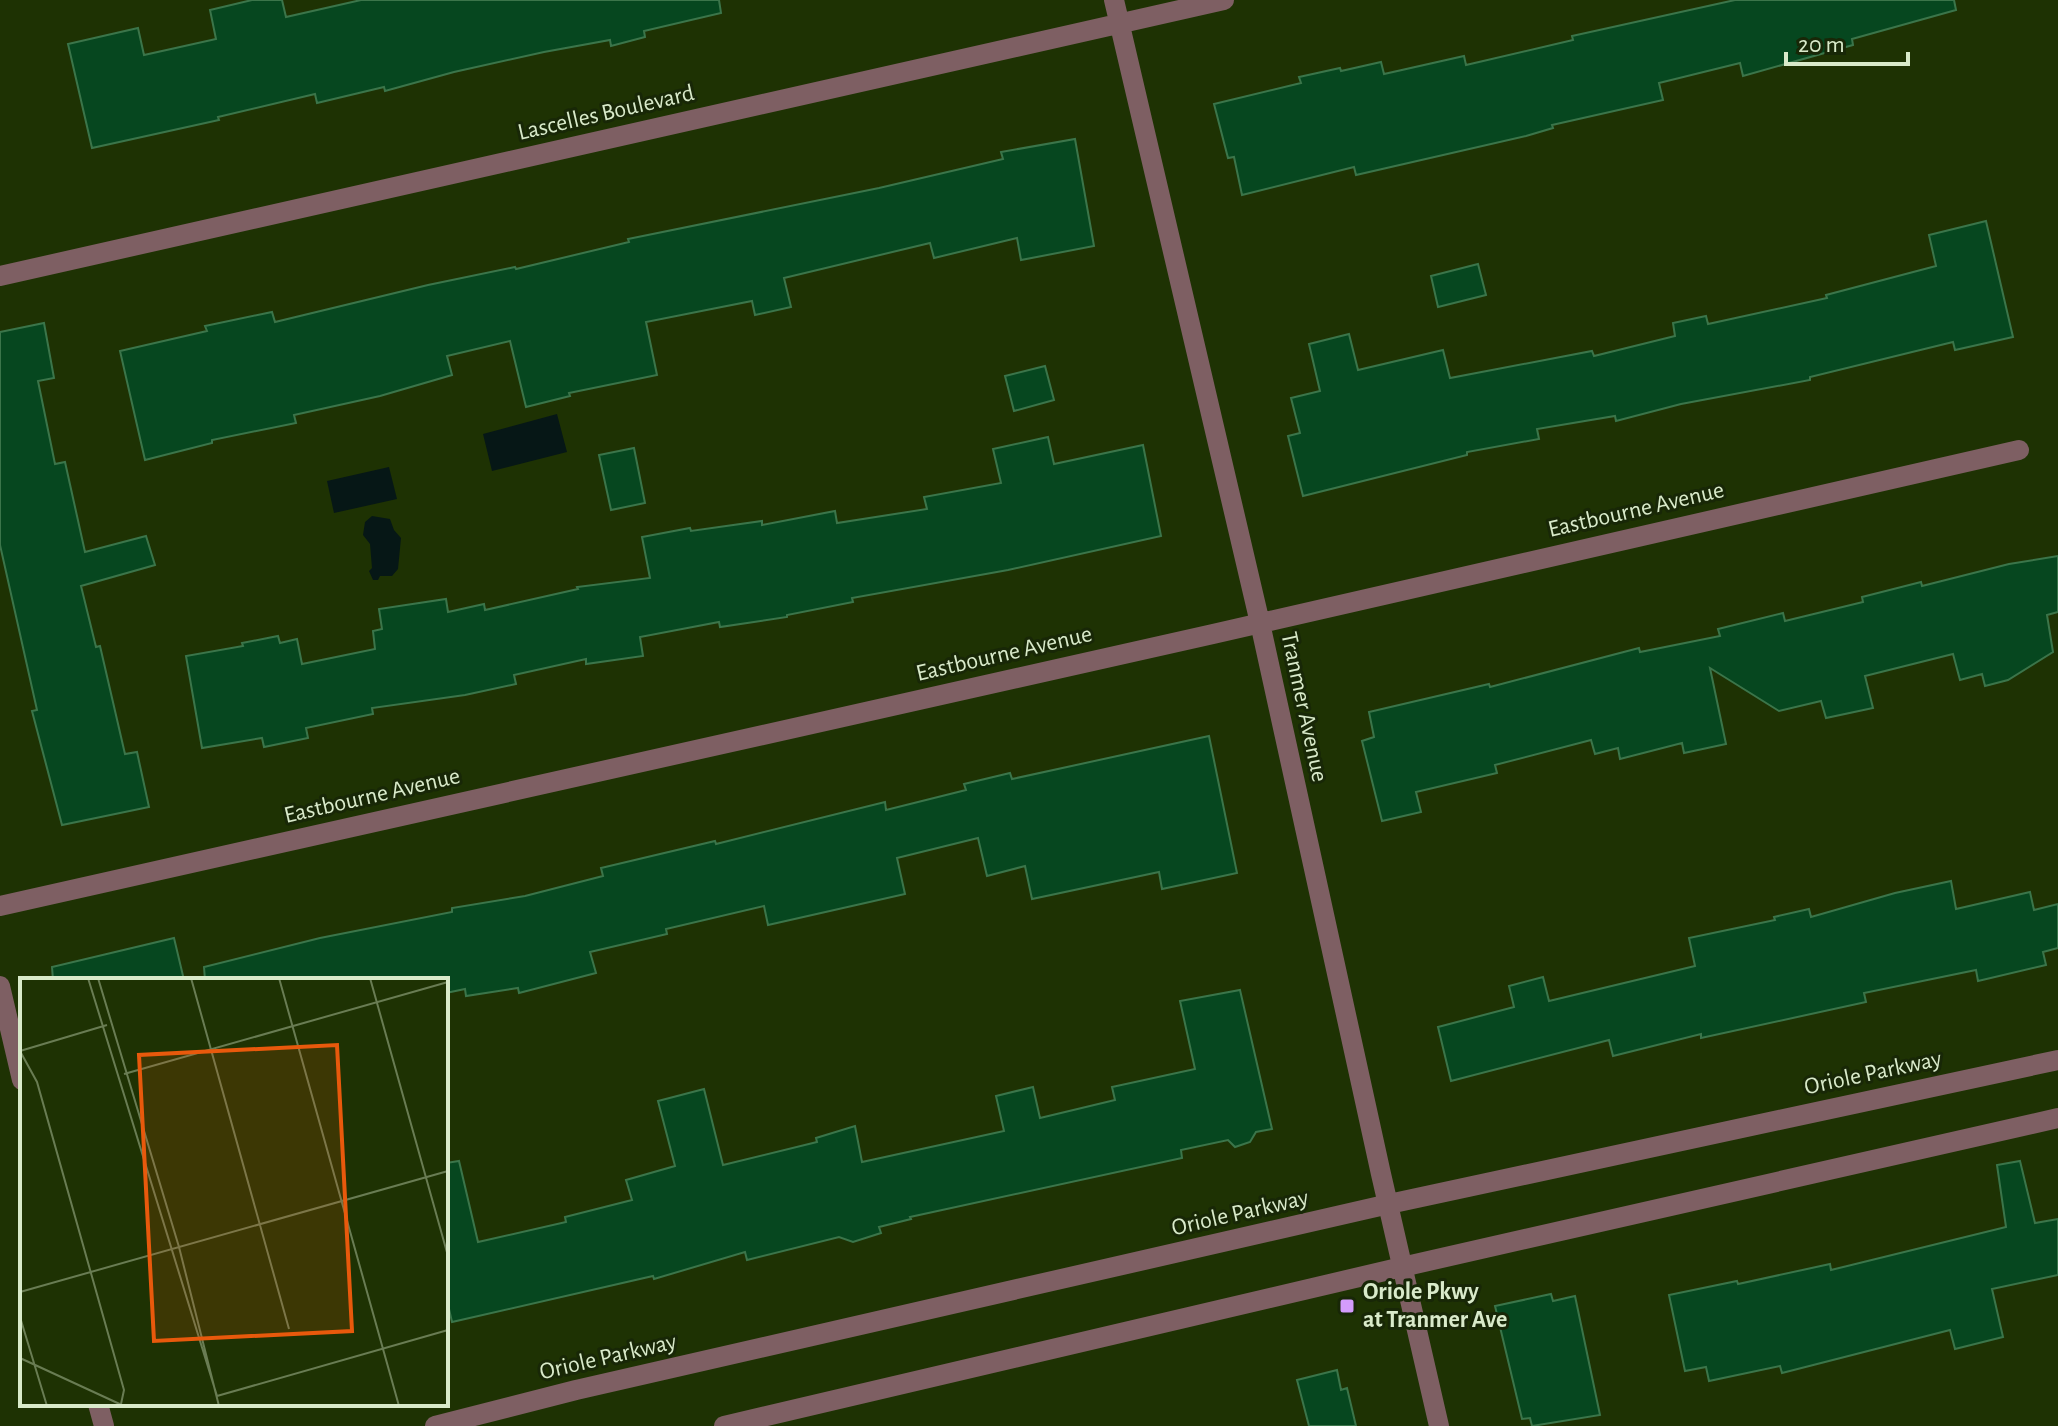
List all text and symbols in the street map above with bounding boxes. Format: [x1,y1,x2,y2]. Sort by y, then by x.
scale bar [1786,16,1908,66]
text: 20 m [1798,33,1845,57]
street label: Lascelles Boulevard [515,81,697,145]
street label: Eastbourne Avenue [1546,478,1726,542]
street label: Eastbourne Avenue [914,622,1094,686]
street label: Tranmer Avenue [1276,630,1332,784]
street label: Eastbourne Avenue [282,764,462,828]
inset map [20,978,448,1406]
street label: Oriole Parkway [1802,1047,1944,1099]
street label: Oriole Parkway [1169,1186,1311,1240]
place label: Oriole Pkwy at Tranmer Ave [1363,1280,1507,1332]
marker: Oriole Pkwy at Tranmer Ave [1338,1297,1356,1315]
street label: Oriole Parkway [537,1330,679,1384]

